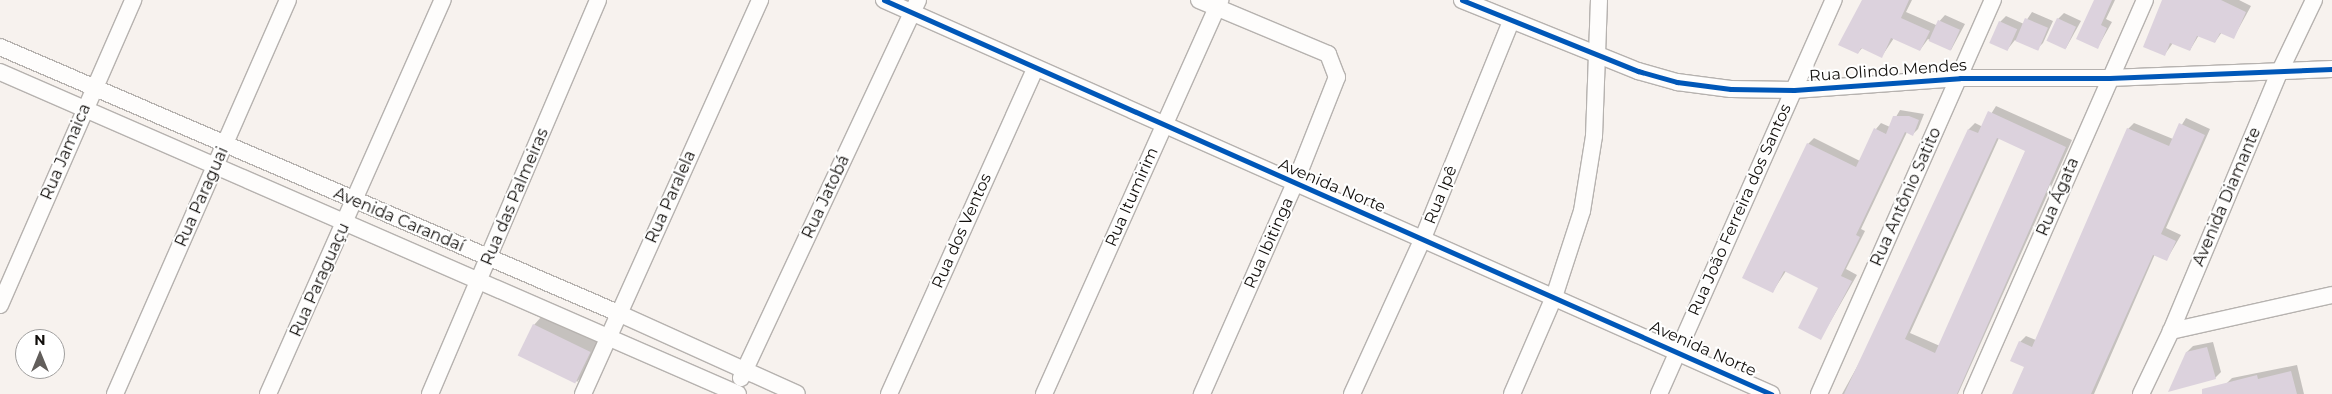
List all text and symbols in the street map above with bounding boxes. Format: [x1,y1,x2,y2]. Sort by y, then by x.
street label: Rua Olindo Mendes [1809,56,1967,86]
street label: Rua Jamaica [37,101,95,203]
street label: Rua João Ferreira dos Santos [1684,101,1796,319]
street label: Rua Antônio Satito [1867,125,1945,269]
street label: Avenida Diamante [2189,125,2265,269]
street label: Rua das Palmeiras [477,126,553,268]
street label: Rua Paraguai [171,144,233,250]
street label: Rua Itumirim [1101,144,1163,250]
street label: Rua Paralela [642,148,700,246]
street label: Rua Jatobá [798,152,854,242]
street label: Avenida Norte [1276,155,1388,217]
street label: Rua Ágata [2033,155,2083,239]
street label: Rua Ipê [1421,163,1461,227]
street label: Rua dos Ventos [928,171,996,291]
street label: Avenida Carandaí [331,184,467,256]
street label: Rua Ibitinga [1240,194,1298,292]
street label: Rua Paraguaçu [286,220,354,340]
street label: Avenida Norte [1647,317,1759,381]
north arrow [15,329,65,379]
text: N [34,331,46,349]

